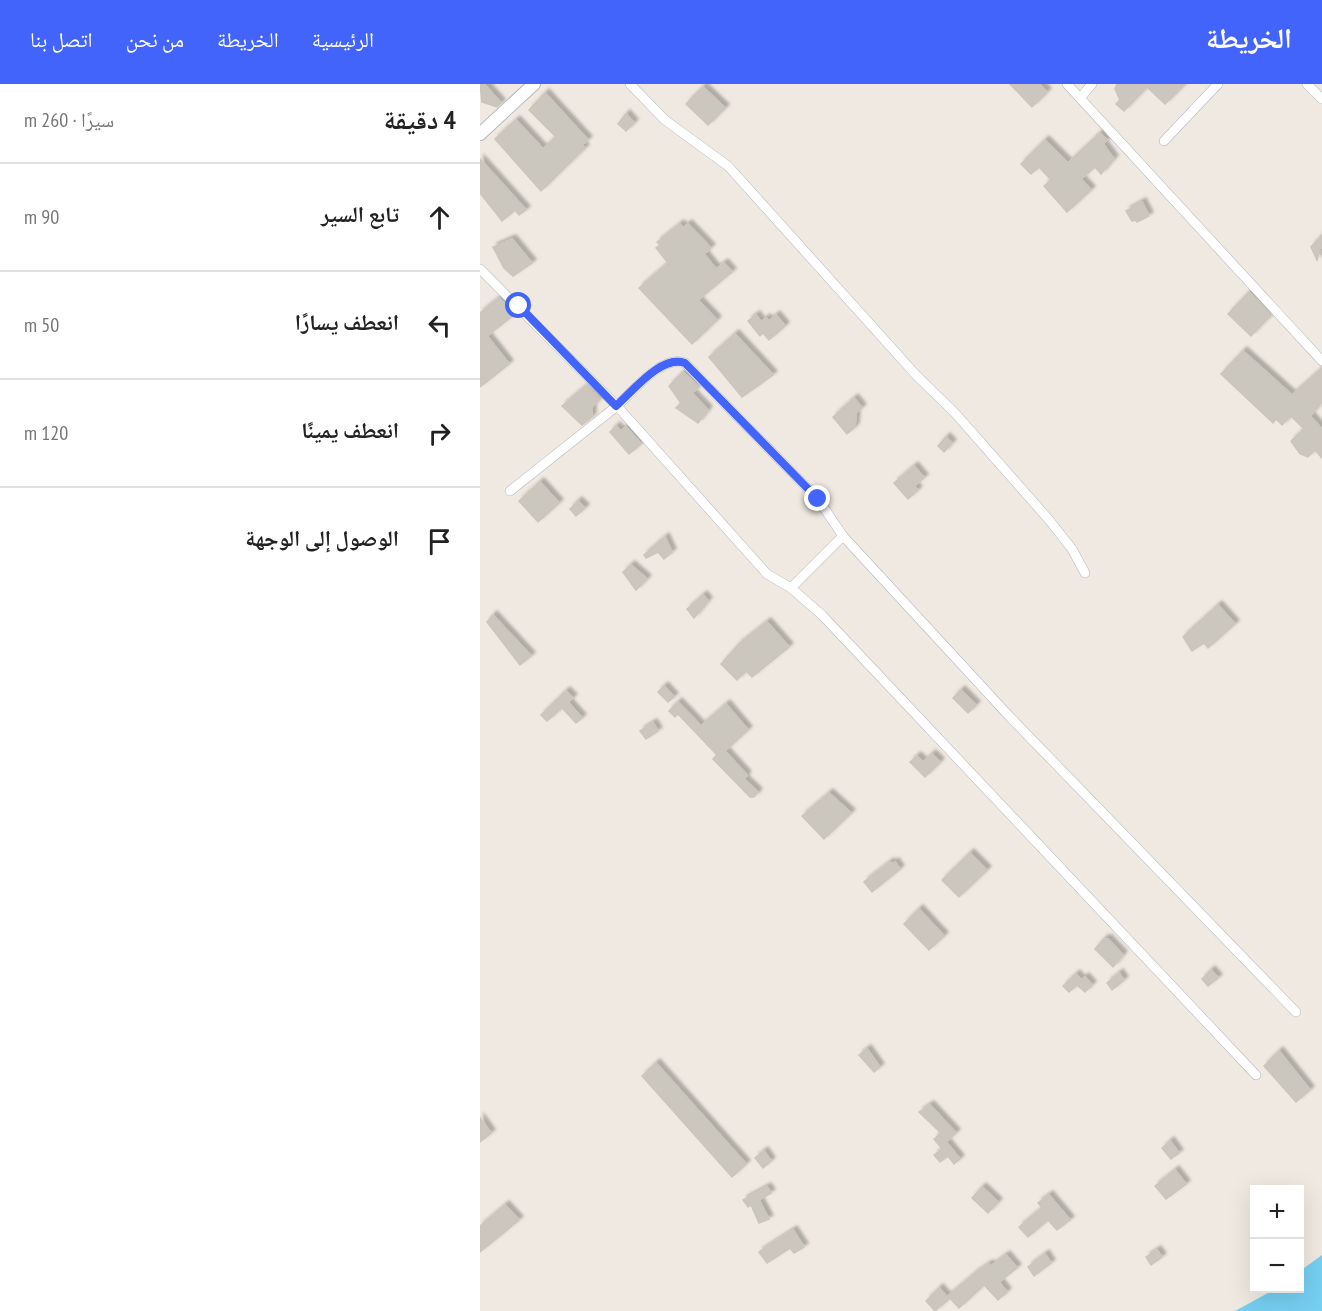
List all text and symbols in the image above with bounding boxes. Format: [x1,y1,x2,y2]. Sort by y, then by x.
text: الخريطة [1206,19,1292,56]
text: اتصل بنا [30,26,93,53]
text: من نحن [126,26,184,53]
text: الخريطة [217,26,279,53]
text: الرئيسية [312,26,374,53]
text: 4 دقيقة [384,103,456,136]
text: سيرًا · 260 m [24,107,114,133]
text: تابع السير [321,200,399,228]
icon: ahead [423,201,456,234]
text: 90 m [24,204,59,230]
route start [505,292,531,318]
text: انعطف يسارًا [295,308,399,336]
icon: left [423,309,456,342]
text: 50 m [24,312,59,338]
text: انعطف يمينًا [301,416,399,444]
icon: right [423,417,456,450]
text: 120 m [24,420,68,446]
route end [804,485,830,511]
text: الوصول إلى الوجهة [245,524,399,552]
icon: arrive [423,525,456,558]
map controls [1250,1185,1304,1293]
button: + [1250,1185,1304,1239]
button: − [1250,1239,1304,1293]

